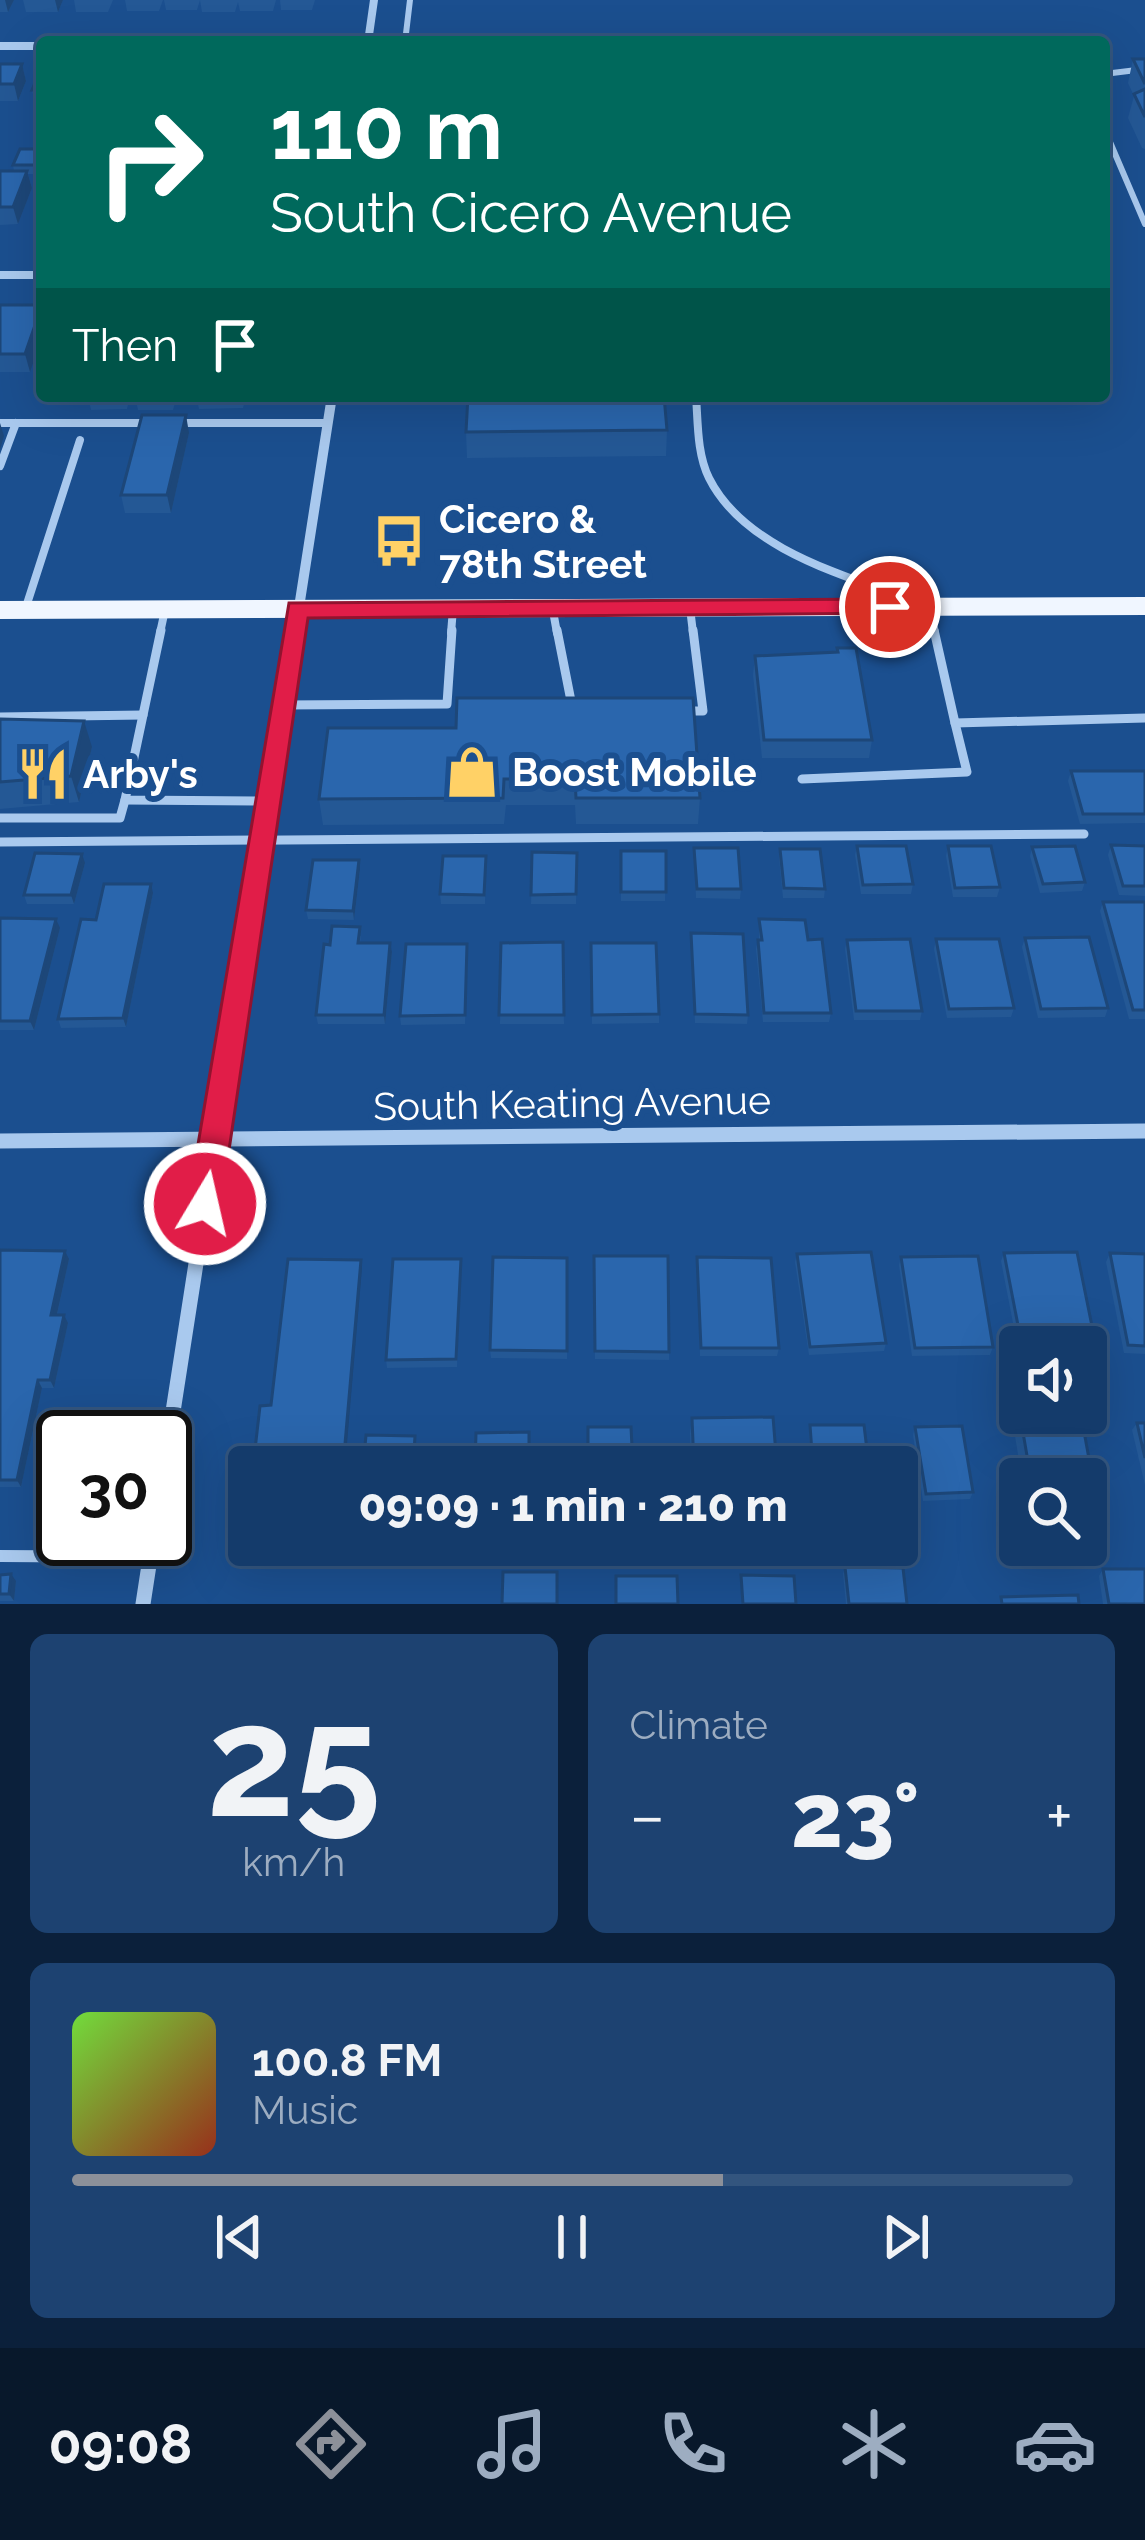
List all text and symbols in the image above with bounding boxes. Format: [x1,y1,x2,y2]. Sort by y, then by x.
text: 110 m [270,80,503,179]
icon: right [72,84,228,240]
text: South Cicero Avenue [270,181,792,245]
icon: arrive [202,312,268,378]
text: Then [72,319,178,372]
place label: Cicero & 78th Street [439,496,647,587]
bus stop icon: Cicero & 78th Street [370,512,428,570]
pin [839,556,941,658]
icon: arrive [857,574,923,640]
shop icon: Boost Mobile [443,743,501,801]
restaurant icon: Arby's [14,745,72,803]
place label: Boost Mobile [512,749,757,795]
place label: Arby's [83,751,198,797]
street label: South Keating Avenue [373,1077,771,1129]
position arrow [142,1141,268,1267]
map controls [999,1326,1107,1566]
button: sound [999,1326,1107,1434]
speed limit sign: 30 [36,1410,192,1566]
button: search [999,1458,1107,1566]
text: 09:09 · 1 min · 210 m [358,1479,788,1532]
text: 25 [207,1669,381,1853]
text: Climate [630,1702,768,1748]
text: 23° [791,1762,920,1868]
text: − [630,1777,665,1854]
text: + [1046,1777,1073,1854]
text: km/h [242,1839,345,1885]
text: 100.8 FM [252,2034,442,2087]
text: Music [252,2087,358,2133]
icon: previous [206,2204,272,2270]
icon: pause [539,2204,605,2270]
icon: next [873,2204,939,2270]
icon: directions [289,2402,373,2486]
icon: music [470,2402,554,2486]
icon: phone [651,2402,735,2486]
icon: climate [832,2402,916,2486]
icon: car [1013,2402,1097,2486]
text: 09:08 [48,2412,192,2476]

